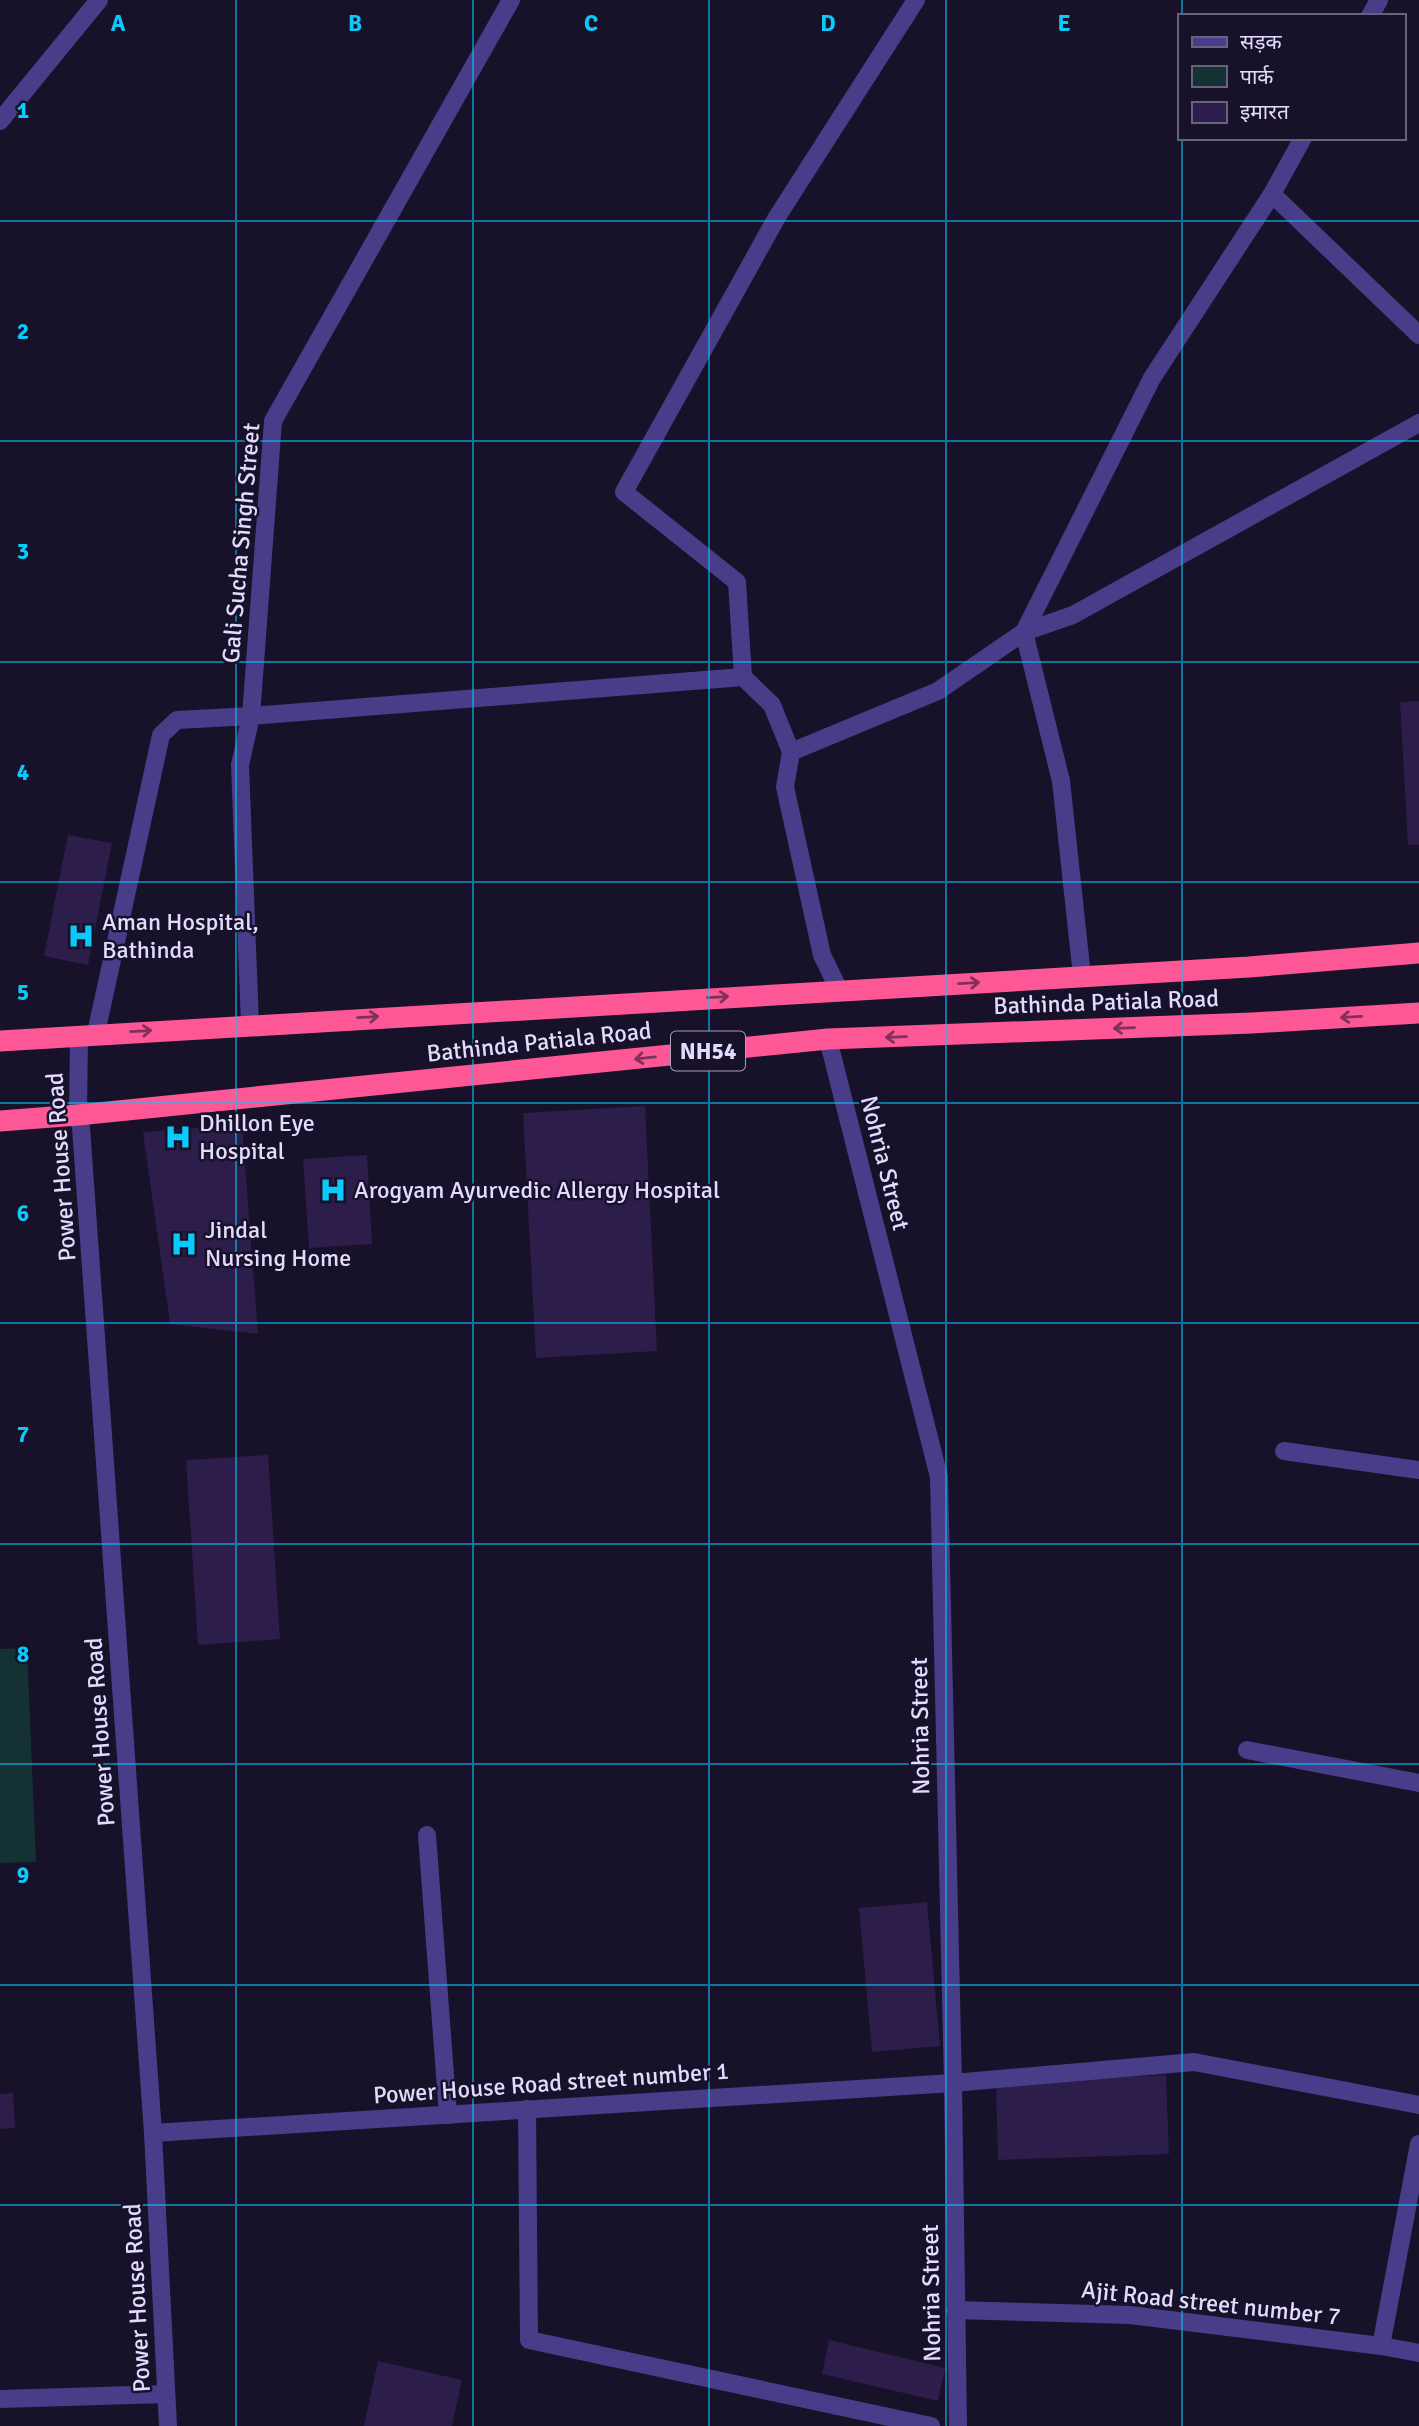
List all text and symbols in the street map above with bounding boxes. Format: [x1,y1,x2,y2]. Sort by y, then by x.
text: A [111,9,126,38]
text: B [348,9,362,38]
text: C [584,9,598,38]
text: D [820,9,836,38]
text: E [1057,9,1071,38]
legend [1178,14,1405,140]
text: सड़क [1240,29,1282,55]
text: पार्क [1240,64,1274,90]
text: 1 [17,96,29,125]
text: इमारत [1240,99,1290,125]
text: 2 [17,317,29,346]
street label: Gali Sucha Singh Street [216,422,266,664]
text: 3 [17,537,29,566]
text: 4 [17,758,29,787]
place label: Aman Hospital, Bathinda [102,907,259,965]
hospital icon: Aman Hospital, Bathinda [66,921,96,951]
one-way arrow [958,976,980,989]
text: 5 [17,978,29,1007]
street label: Bathinda Patiala Road [993,983,1219,1021]
one-way arrow [706,991,729,1004]
one-way arrow [1340,1010,1363,1023]
one-way arrow [357,1011,380,1024]
street label: Bathinda Patiala Road [425,1015,653,1069]
one-way arrow [1112,1021,1135,1034]
one-way arrow [130,1024,153,1037]
one-way arrow [885,1030,908,1043]
road number: NH54 [671,1032,745,1070]
one-way arrow [634,1052,657,1065]
street label: Power House Road [39,1072,83,1262]
street label: Nohria Street [854,1093,916,1233]
place label: Dhillon Eye Hospital [199,1108,315,1166]
hospital icon: Dhillon Eye Hospital [163,1122,193,1152]
hospital icon: Arogyam Ayurvedic Allergy Hospital [318,1175,348,1205]
place label: Arogyam Ayurvedic Allergy Hospital [354,1175,720,1205]
text: 6 [17,1199,29,1228]
place label: Jindal Nursing Home [205,1215,351,1273]
hospital icon: Jindal Nursing Home [169,1229,199,1259]
text: 7 [17,1420,29,1449]
street label: Power House Road [78,1637,122,1827]
text: 8 [17,1640,29,1669]
street label: Nohria Street [904,1657,936,1795]
text: 9 [17,1861,29,1890]
street label: Power House Road street number 1 [372,2056,730,2110]
street label: Power House Road [117,2203,157,2393]
street label: Nohria Street [915,2224,947,2362]
street label: Ajit Road street number 7 [1080,2274,1342,2332]

